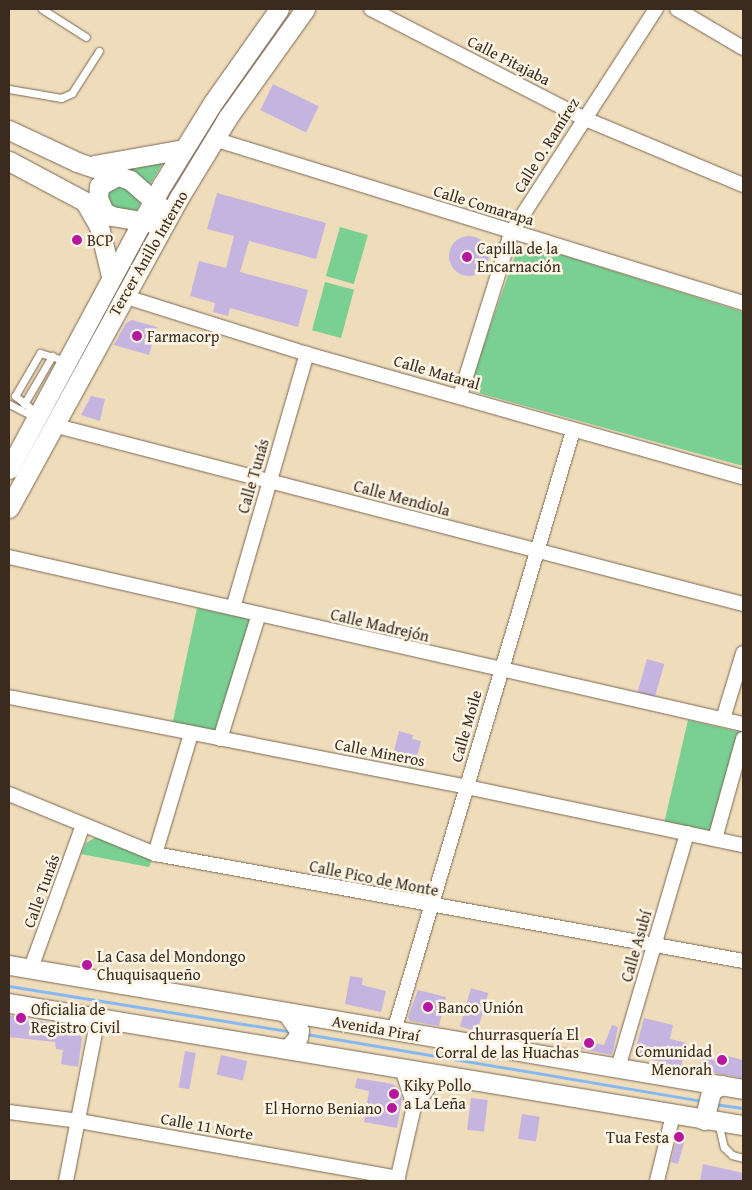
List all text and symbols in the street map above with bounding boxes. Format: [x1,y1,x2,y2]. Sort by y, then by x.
street label: Calle Pitajaba [464,31,554,89]
street label: Calle O. Ramírez [509,94,583,196]
street label: Calle Comarapa [431,181,537,229]
street label: Tercer Anillo Interno [104,187,192,319]
place label: BCP [87,230,113,250]
marker: BCP [71,234,83,246]
place label: Capilla de la Encarnación [477,238,561,276]
marker: Capilla de la Encarnación [461,251,473,263]
place label: Farmacorp [147,326,219,346]
marker: Farmacorp [131,330,143,342]
street label: Calle Mataral [392,351,482,393]
street label: Calle Tunás [233,436,273,516]
street label: Calle Mendiola [352,476,452,520]
street label: Calle Madrejón [329,604,431,646]
street label: Calle Moile [447,688,485,764]
street label: Calle Mineros [333,734,427,770]
street label: Calle Tunás [19,852,63,930]
street label: Calle Pico de Monte [308,856,440,900]
street label: Calle Asubí [617,908,655,984]
place label: La Casa del Mondongo Chuquisaqueño [97,946,246,984]
marker: La Casa del Mondongo Chuquisaqueño [81,959,93,971]
place label: Banco Unión [438,997,524,1017]
place label: Oficialia de Registro Civil [31,999,120,1037]
marker: Banco Unión [422,1001,434,1013]
street label: Avenida Piraí [331,1011,421,1045]
marker: Oficialia de Registro Civil [15,1012,27,1024]
place label: churrasquería El Corral de las Huachas [435,1024,579,1062]
marker: churrasquería El Corral de las Huachas [583,1037,595,1049]
place label: Comunidad Menorah [635,1041,712,1079]
marker: Comunidad Menorah [716,1054,728,1066]
place label: Kiky Pollo a La Leña [404,1075,471,1113]
marker: Kiky Pollo a La Leña [388,1088,400,1100]
place label: El Horno Beniano [265,1098,382,1118]
marker: El Horno Beniano [386,1102,398,1114]
street label: Calle 11 Norte [159,1108,255,1144]
place label: Tua Festa [606,1127,669,1147]
marker: Tua Festa [673,1131,685,1143]

